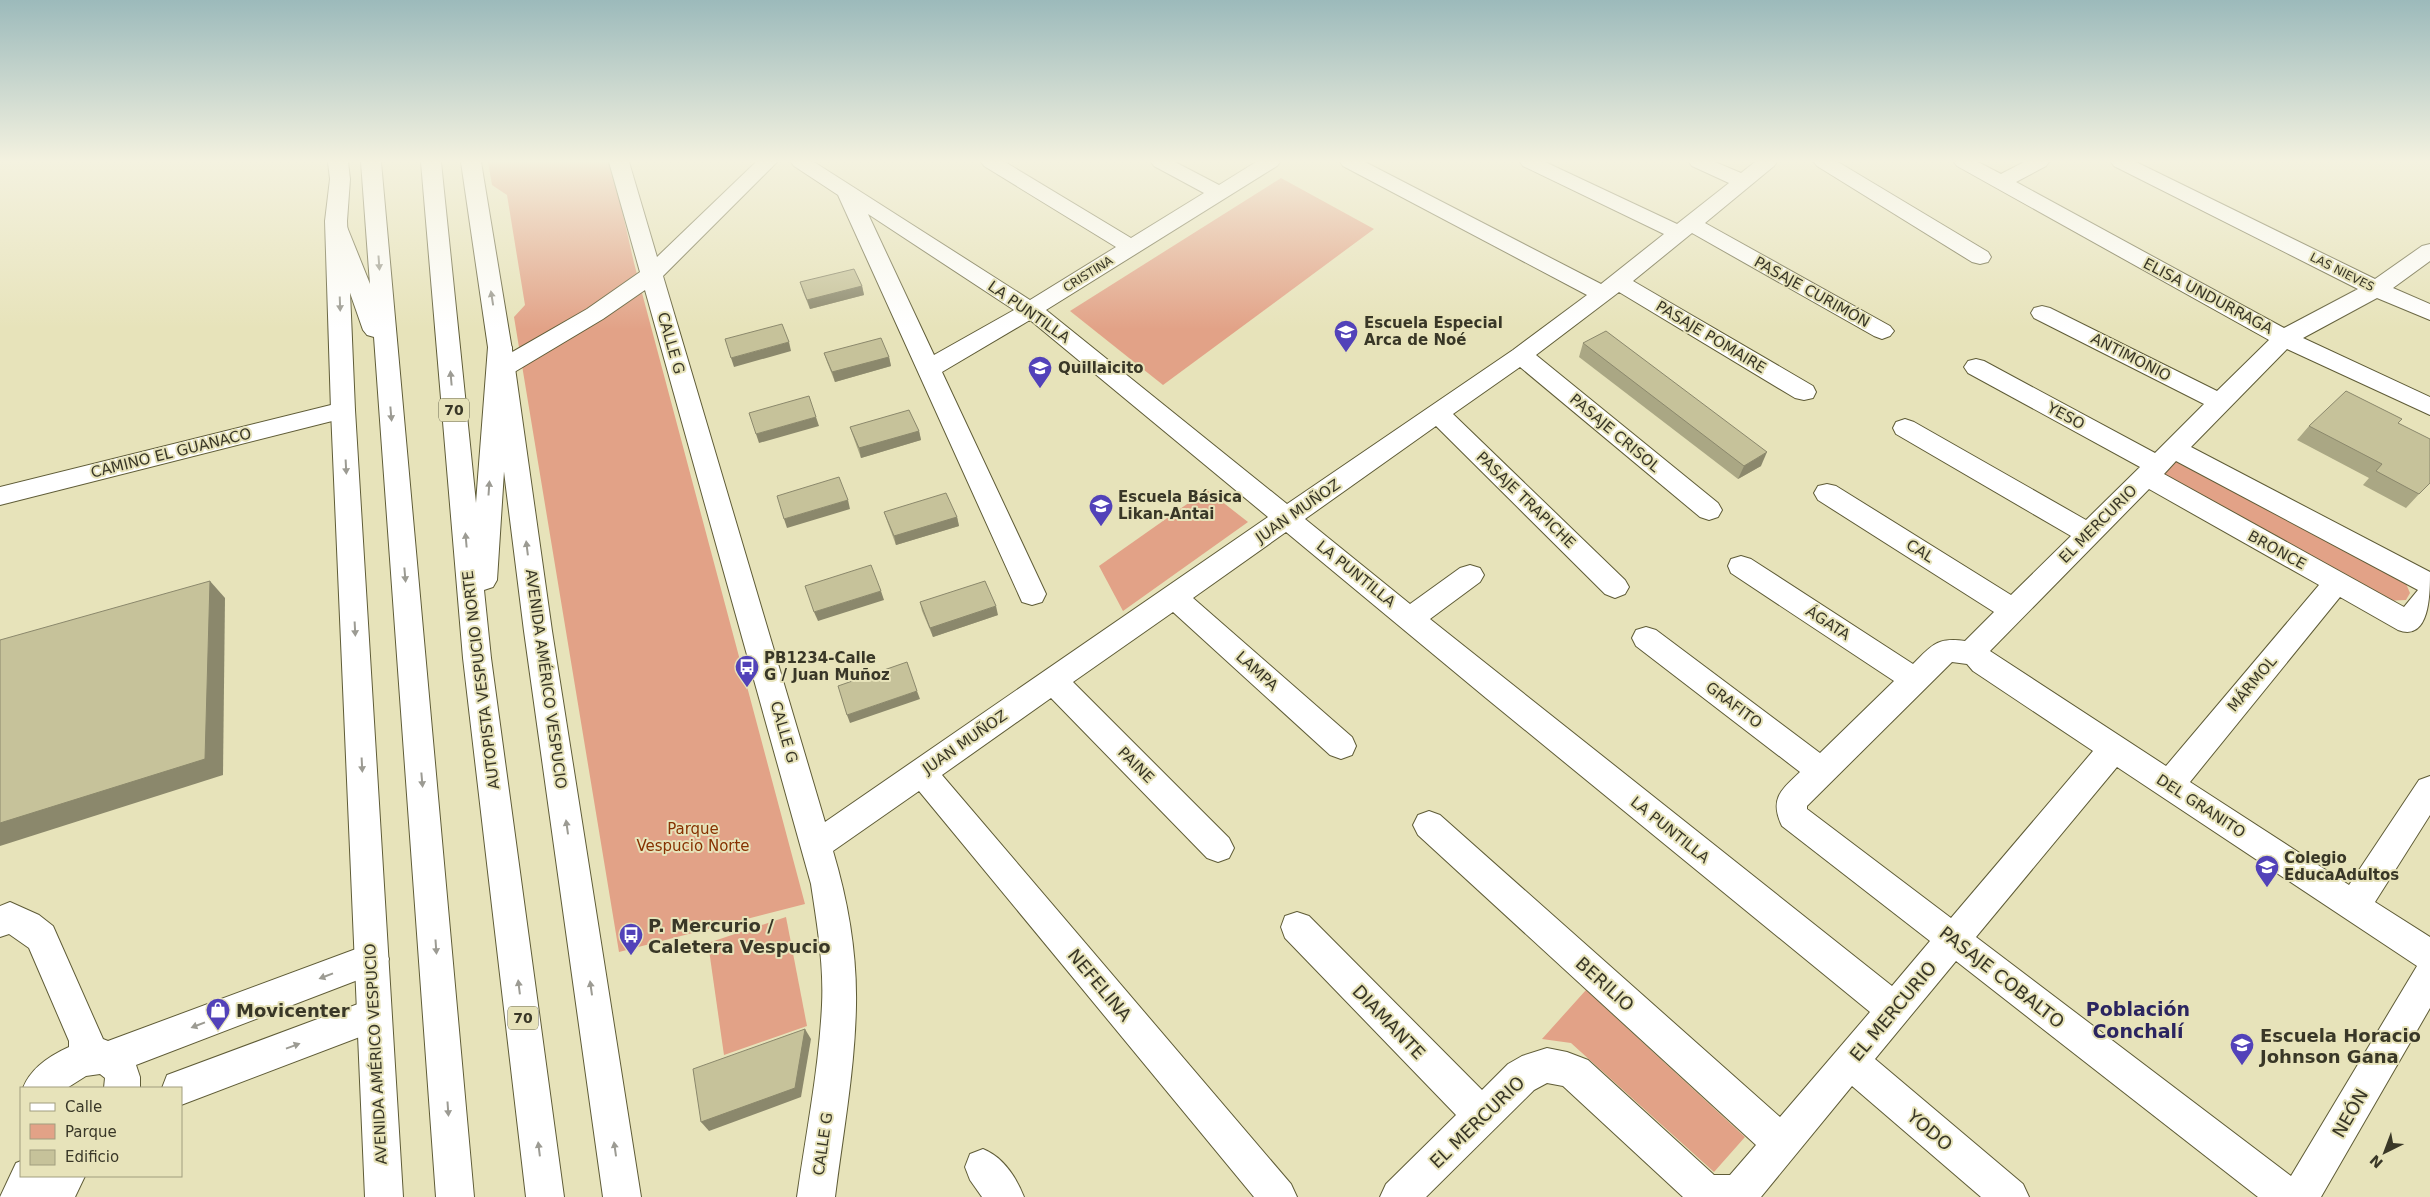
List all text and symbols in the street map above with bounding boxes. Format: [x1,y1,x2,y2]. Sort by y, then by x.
street label: LAS NIEVES [2308,250,2376,294]
street label: PASAJE CURIMÓN [1751,252,1873,331]
street label: CRISTINA [1061,253,1116,295]
street label: ELISA UNDURRAGA [2140,254,2276,338]
one-way arrow [375,255,383,271]
street label: LA PUNTILLA [985,277,1074,347]
one-way arrow [488,290,496,306]
one-way arrow [336,297,344,313]
street label: PASAJE POMAIRE [1653,297,1769,377]
street label: CALLE G [654,310,688,376]
place label: Escuela Especial Arca de Noé [1364,314,1503,349]
school or university icon: Escuela Especial Arca de Noé [1333,319,1359,353]
street label: ANTIMONIO [2088,329,2174,385]
school or university icon: Quillaicito [1027,355,1053,389]
place label: Quillaicito [1058,359,1144,377]
one-way arrow [446,370,454,386]
street label: PASAJE CRISOL [1566,390,1664,476]
road number: 70 [439,398,469,422]
street label: YESO [2043,398,2088,433]
one-way arrow [387,406,395,422]
street label: CAMINO EL GUANACO [89,424,253,482]
street label: PASAJE TRAPICHE [1473,448,1579,552]
one-way arrow [342,459,350,475]
street label: JUAN MUÑOZ [1251,474,1344,547]
one-way arrow [486,479,494,495]
street label: EL MERCURIO [2055,481,2141,567]
place label: Escuela Básica Likan-Antai [1118,488,1242,523]
school or university icon: Escuela Básica Likan-Antai [1088,493,1114,527]
street label: BRONCE [2245,527,2309,573]
one-way arrow [461,532,469,548]
street label: CAL [1903,536,1938,567]
street label: LA PUNTILLA [1313,537,1399,612]
one-way arrow [523,540,531,556]
one-way arrow [401,568,409,584]
street label: AVENIDA AMÉRICO VESPUCIO [522,568,571,790]
street label: AUTOPISTA VESPUCIO NORTE [459,570,503,790]
street label: ÁGATA [1803,601,1855,644]
one-way arrow [351,621,359,637]
street label: LAMPA [1232,647,1282,695]
place label: PB1234-Calle G / Juan Muñoz [764,649,890,684]
street label: MÁRMOL [2223,652,2281,715]
bus stop icon: PB1234-Calle G / Juan Muñoz [734,654,760,688]
street label: GRAFITO [1702,678,1766,732]
street label: CALLE G [767,699,801,765]
street label: JUAN MUÑOZ [918,705,1011,778]
street label: PAINE [1114,743,1158,787]
one-way arrow [358,757,366,773]
street label: DEL GRANITO [2153,771,2249,841]
one-way arrow [419,772,427,788]
street label: LA PUNTILLA [1627,793,1713,868]
one-way arrow [563,819,571,835]
park label: Parque Vespucio Norte [636,820,750,855]
place label: Colegio EducaAdultos [2284,849,2399,884]
school or university icon: Colegio EducaAdultos [2254,854,2280,888]
place label: P. Mercurio / Caletera Vespucio [648,915,831,957]
bus stop icon: P. Mercurio / Caletera Vespucio [618,922,644,956]
street label: PASAJE COBALTO [1935,922,2069,1032]
one-way arrow [432,939,440,955]
street label: AVENIDA AMÉRICO VESPUCIO [360,943,391,1165]
street label: NEFELINA [1064,945,1137,1026]
street label: BERILIO [1572,952,1638,1016]
street label: EL MERCURIO [1845,957,1941,1065]
one-way arrow [319,973,333,981]
one-way arrow [515,979,523,995]
one-way arrow [587,980,595,996]
street label: DIAMANTE [1348,980,1430,1064]
shop icon: Movicenter [205,997,231,1031]
district label: Población Conchalí [2086,998,2190,1042]
place label: Movicenter [236,1000,350,1021]
road number: 70 [508,1006,538,1030]
one-way arrow [190,1022,205,1029]
place label: Escuela Horacio Johnson Gana [2258,1025,2421,1067]
school or university icon: Escuela Horacio Johnson Gana [2229,1032,2255,1066]
one-way arrow [285,1042,300,1049]
street label: EL MERCURIO [1425,1072,1529,1172]
street label: NEÓN [2328,1085,2372,1141]
legend [20,1087,182,1177]
text: Calle [65,1098,102,1116]
one-way arrow [445,1101,453,1117]
street label: YODO [1902,1105,1957,1155]
street label: CALLE G [810,1111,836,1177]
text: Parque [65,1123,117,1141]
north arrow [2360,1127,2410,1177]
one-way arrow [535,1140,543,1156]
one-way arrow [610,1140,618,1156]
text: Edificio [65,1148,119,1166]
text: N [2367,1152,2386,1172]

